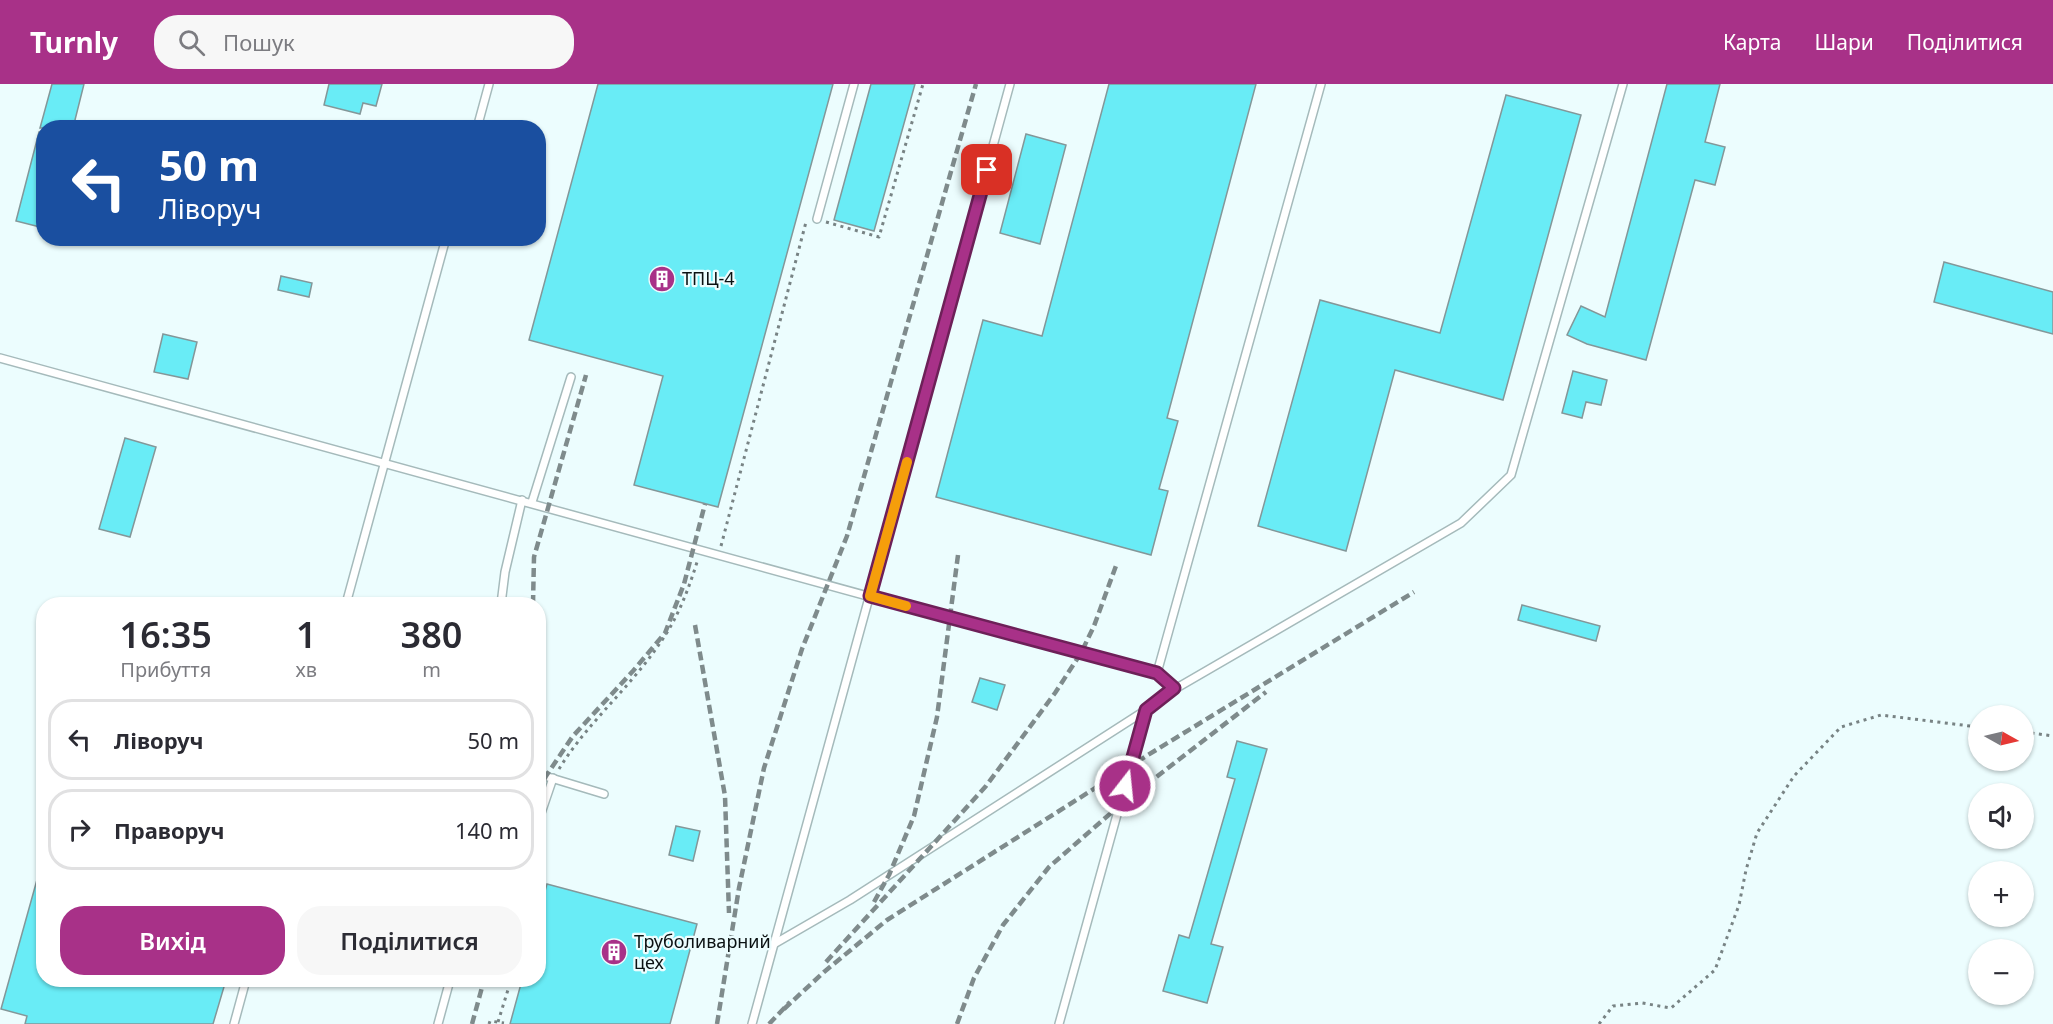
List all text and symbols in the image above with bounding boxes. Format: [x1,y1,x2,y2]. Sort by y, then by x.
search box [154,15,574,69]
text: Turnly [30,23,118,61]
icon: search [175,26,208,59]
text: Пошук [223,27,295,57]
text: Карта [1723,28,1782,56]
text: Шари [1815,28,1874,56]
text: Поділитися [1907,28,2023,56]
text: 50 m [159,136,259,193]
icon: left [60,144,138,222]
pin [961,144,1012,195]
icon: arrive [970,153,1003,186]
text: Ліворуч [159,190,261,227]
building icon: ТПЦ-4 [647,264,677,294]
place label: ТПЦ-4 [682,266,735,290]
text: 16:35 [120,610,212,659]
text: 1 [296,610,317,659]
text: 380 [401,610,462,659]
text: Прибуття [120,656,211,683]
text: хв [296,656,317,683]
text: m [422,656,441,683]
north arrow [1968,705,2034,771]
map controls [1968,705,2034,1005]
icon: left [63,723,96,756]
text: Ліворуч [114,725,204,755]
text: 50 m [468,725,519,755]
position arrow [1093,754,1157,818]
button: sound [1968,783,2034,849]
icon: right [63,813,96,846]
text: Праворуч [114,815,225,845]
text: 140 m [455,815,519,845]
button: + [1968,861,2034,927]
button: Вихід [60,906,285,975]
button: Поділитися [297,906,522,975]
place label: Труболиварний цех [634,929,771,974]
building icon: Труболиварний цех [599,937,629,967]
button: − [1968,939,2034,1005]

